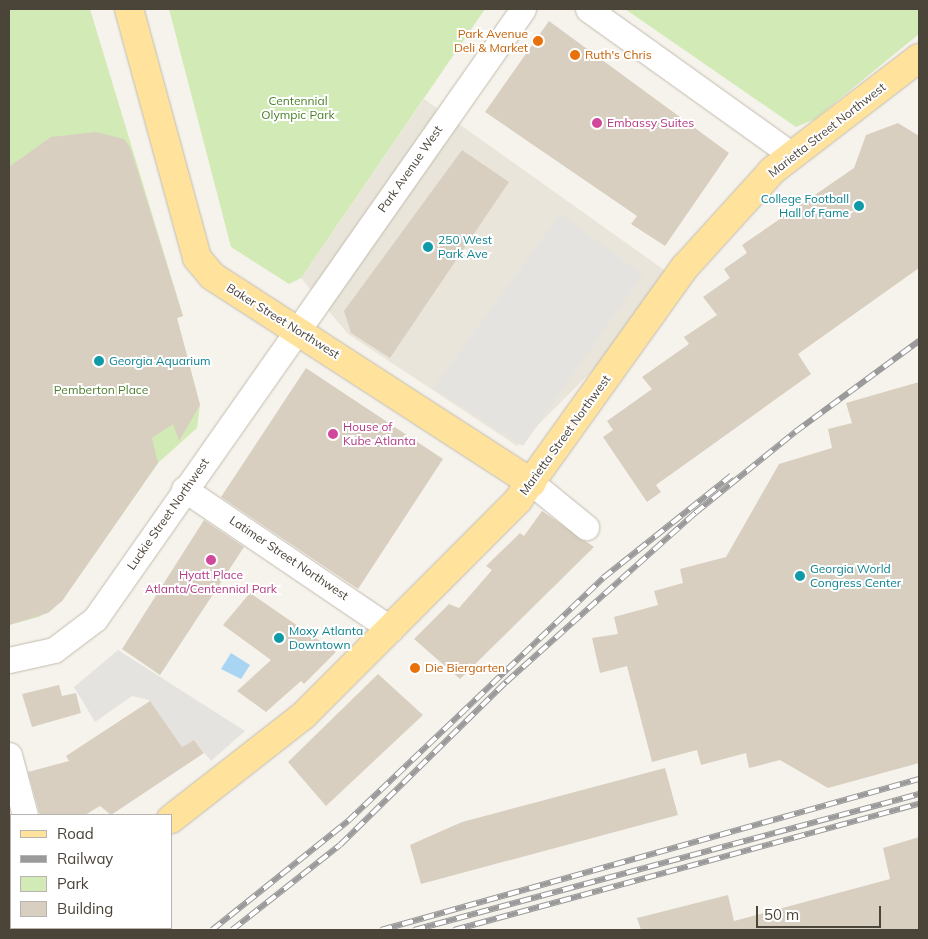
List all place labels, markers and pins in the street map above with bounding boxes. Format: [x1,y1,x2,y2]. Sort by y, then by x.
place label: Park Avenue Deli & Market [454,27,528,55]
marker: Park Avenue Deli & Market [532,35,544,47]
place label: Ruth's Chris [585,48,652,62]
marker: Ruth's Chris [569,49,581,61]
place label: Embassy Suites [607,116,694,130]
marker: Embassy Suites [591,117,603,129]
place label: College Football Hall of Fame [761,192,849,220]
marker: College Football Hall of Fame [853,200,865,212]
place label: 250 West Park Ave [438,233,492,261]
marker: 250 West Park Ave [422,241,434,253]
place label: Georgia Aquarium [109,354,211,368]
marker: Georgia Aquarium [93,355,105,367]
place label: House of Kube Atlanta [343,420,416,448]
marker: House of Kube Atlanta [327,428,339,440]
marker: Hyatt Place Atlanta/Centennial Park [205,554,217,566]
place label: Georgia World Congress Center [810,562,901,590]
place label: Hyatt Place Atlanta/Centennial Park [145,568,277,596]
marker: Georgia World Congress Center [794,570,806,582]
place label: Moxy Atlanta Downtown [289,624,363,652]
marker: Moxy Atlanta Downtown [273,632,285,644]
place label: Die Biergarten [425,661,505,675]
marker: Die Biergarten [409,662,421,674]

